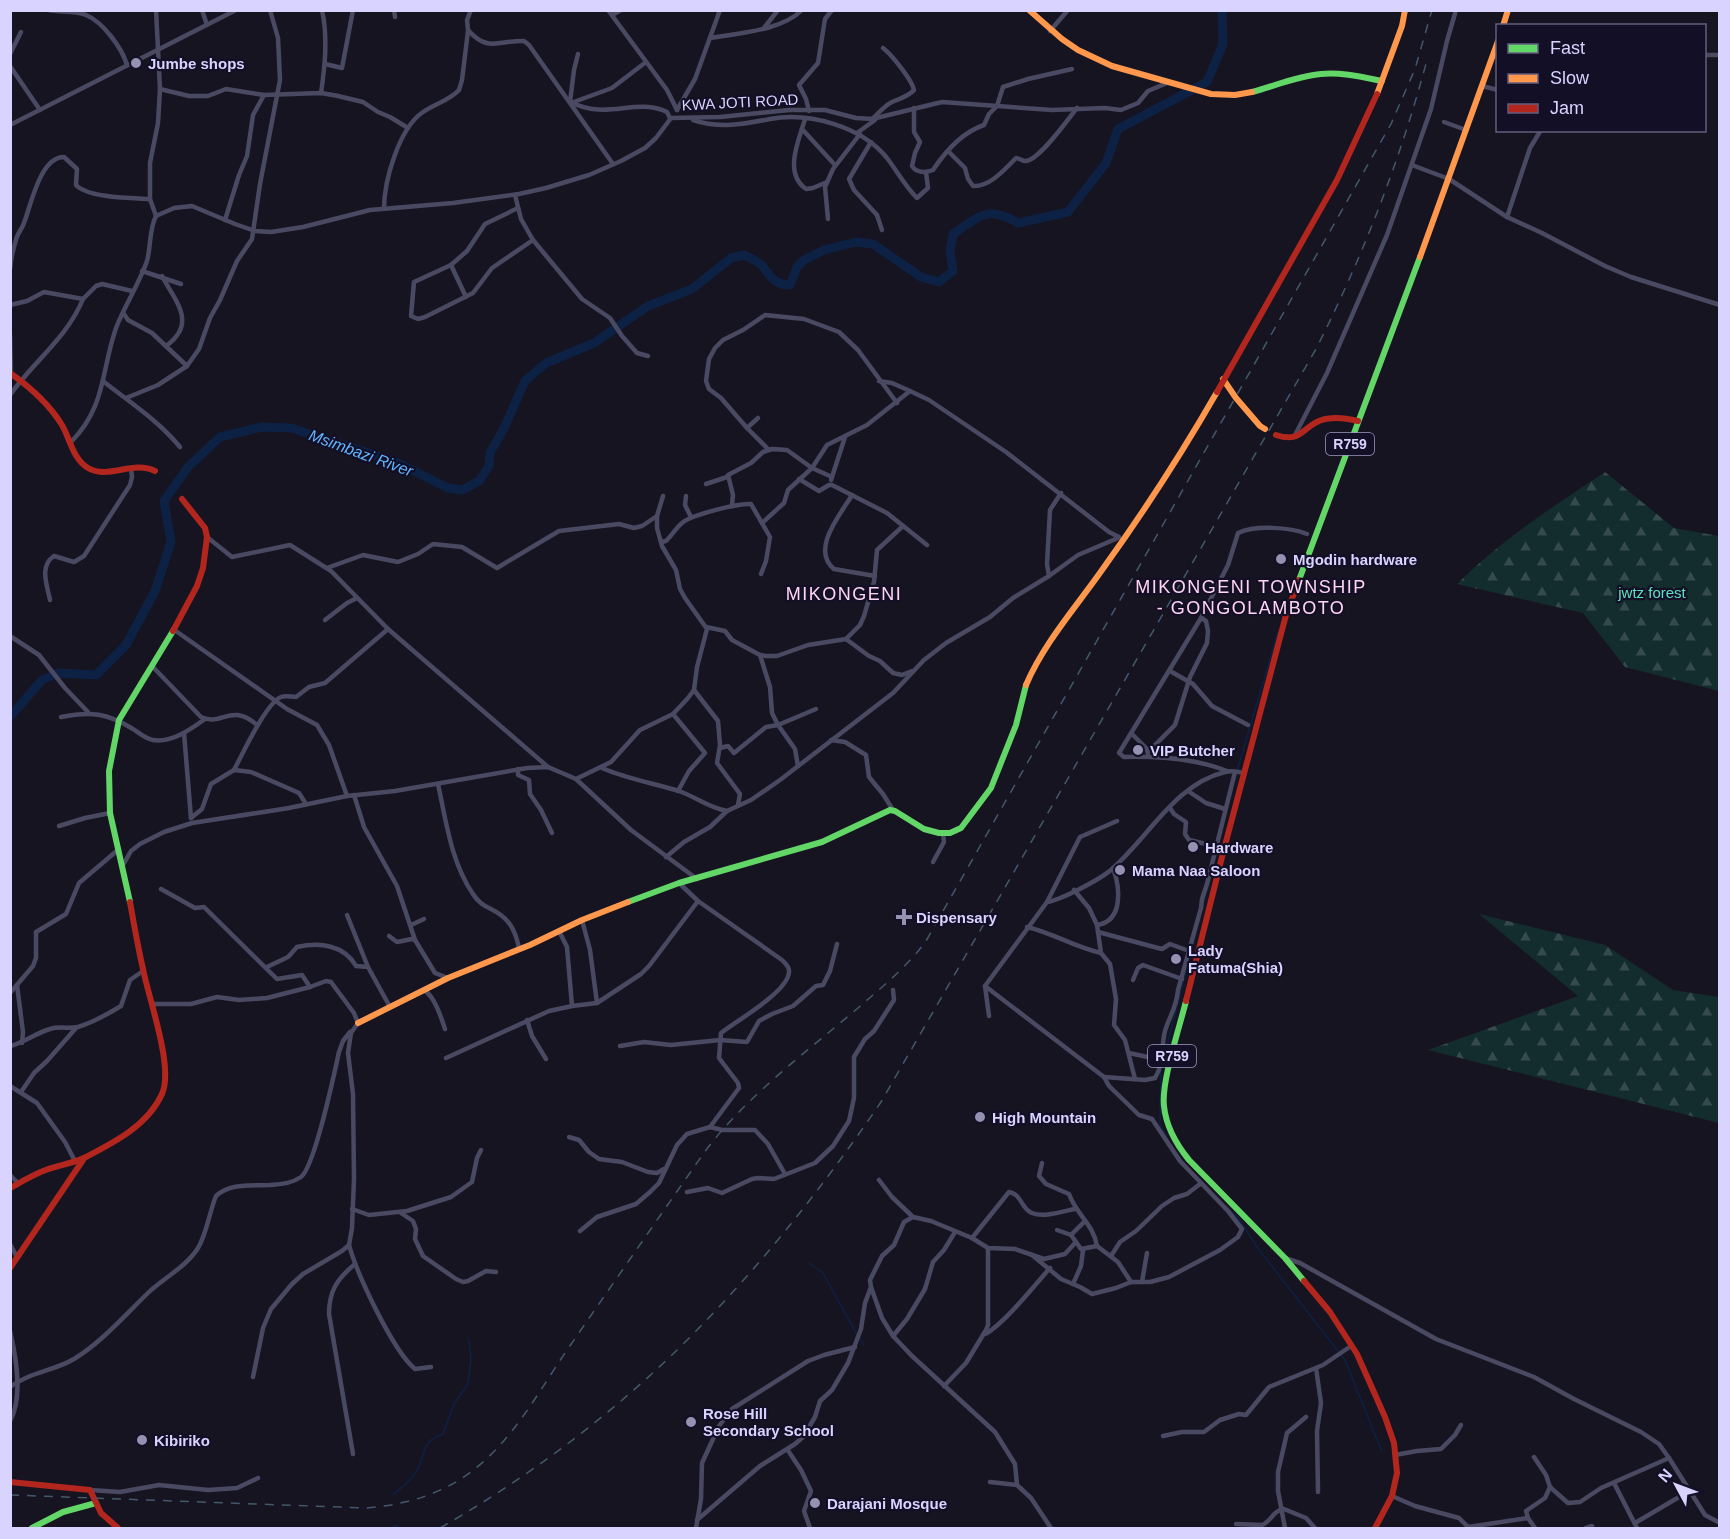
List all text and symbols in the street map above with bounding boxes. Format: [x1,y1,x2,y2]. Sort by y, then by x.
legend [1496,24,1706,132]
text: Fast [1550,38,1585,58]
place label: Jumbe shops [148,55,245,72]
marker: Jumbe shops [129,56,143,70]
text: Slow [1550,68,1590,88]
street label: KWA JOTI ROAD [681,90,799,114]
text: Jam [1550,98,1584,118]
water label: Msimbazi River [307,426,416,480]
road number: R759 [1326,433,1374,455]
place label: Mgodin hardware [1293,551,1417,568]
marker: Mgodin hardware [1274,552,1288,566]
district label: MIKONGENI TOWNSHIP - GONGOLAMBOTO [1135,577,1367,618]
district label: MIKONGENI [786,584,902,604]
park label: jwtz forest [1617,584,1687,601]
place label: VIP Butcher [1150,742,1235,759]
marker: VIP Butcher [1131,743,1145,757]
place label: Hardware [1205,839,1273,856]
marker: Hardware [1186,840,1200,854]
place label: Mama Naa Saloon [1132,862,1260,879]
marker: Mama Naa Saloon [1113,863,1127,877]
place label: Dispensary [916,909,998,926]
marker: Dispensary [897,910,911,924]
place label: Lady Fatuma(Shia) [1188,942,1283,976]
marker: Lady Fatuma(Shia) [1169,952,1183,966]
road number: R759 [1148,1045,1196,1067]
place label: High Mountain [992,1109,1096,1126]
marker: High Mountain [973,1110,987,1124]
place label: Rose Hill Secondary School [703,1405,834,1439]
marker: Rose Hill Secondary School [684,1415,698,1429]
place label: Kibiriko [154,1432,210,1449]
marker: Kibiriko [135,1433,149,1447]
north arrow [1646,1455,1706,1515]
text: N [1655,1466,1675,1485]
place label: Darajani Mosque [827,1495,947,1512]
marker: Darajani Mosque [808,1496,822,1510]

